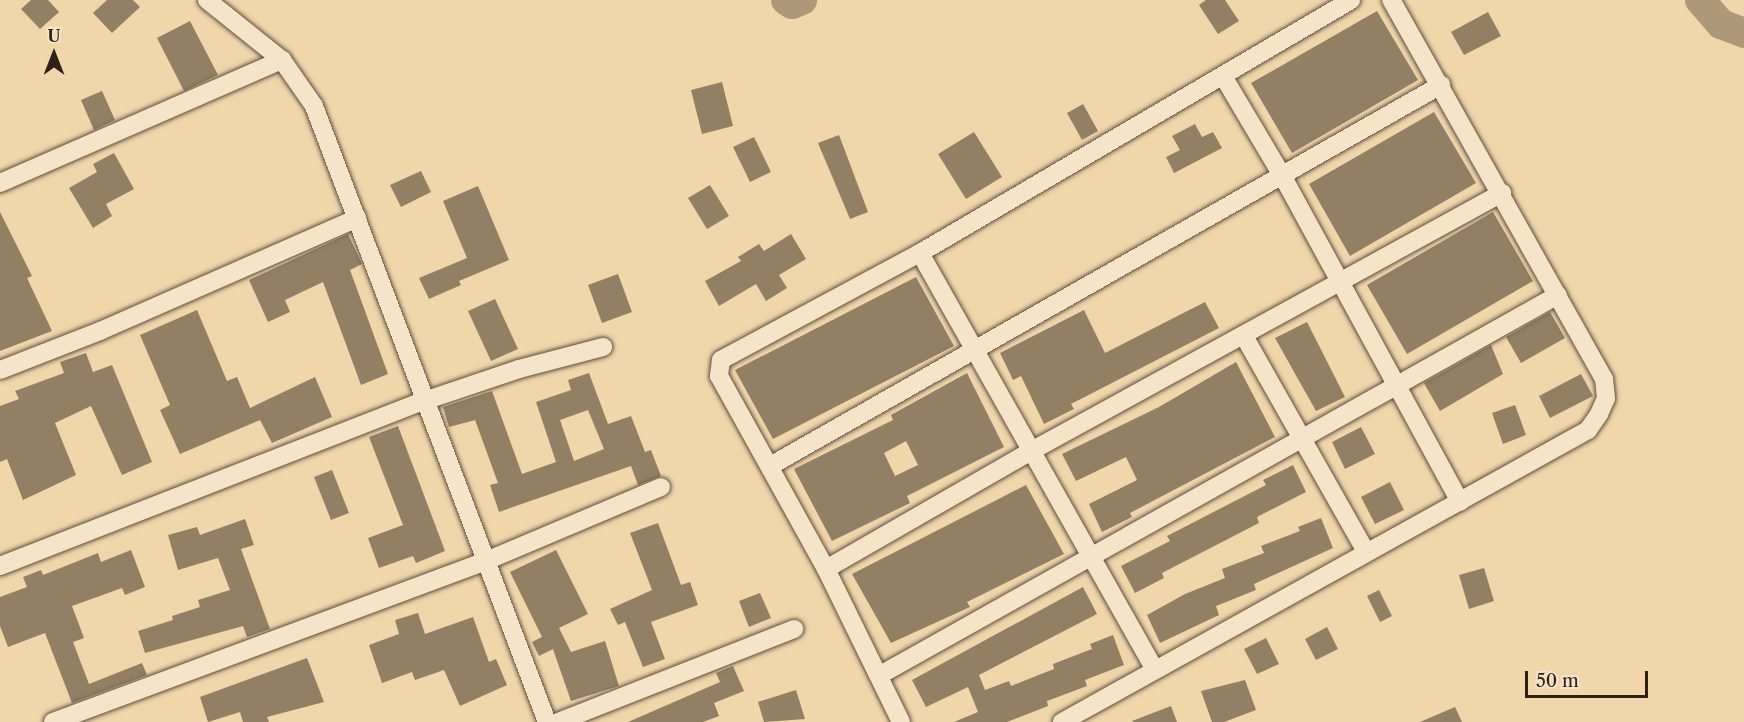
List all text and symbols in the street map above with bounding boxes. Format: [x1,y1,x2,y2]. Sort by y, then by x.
north arrow [24,24,84,84]
text: U [48,26,61,46]
scale bar [1528,659,1651,697]
text: 50 m [1536,670,1579,692]

